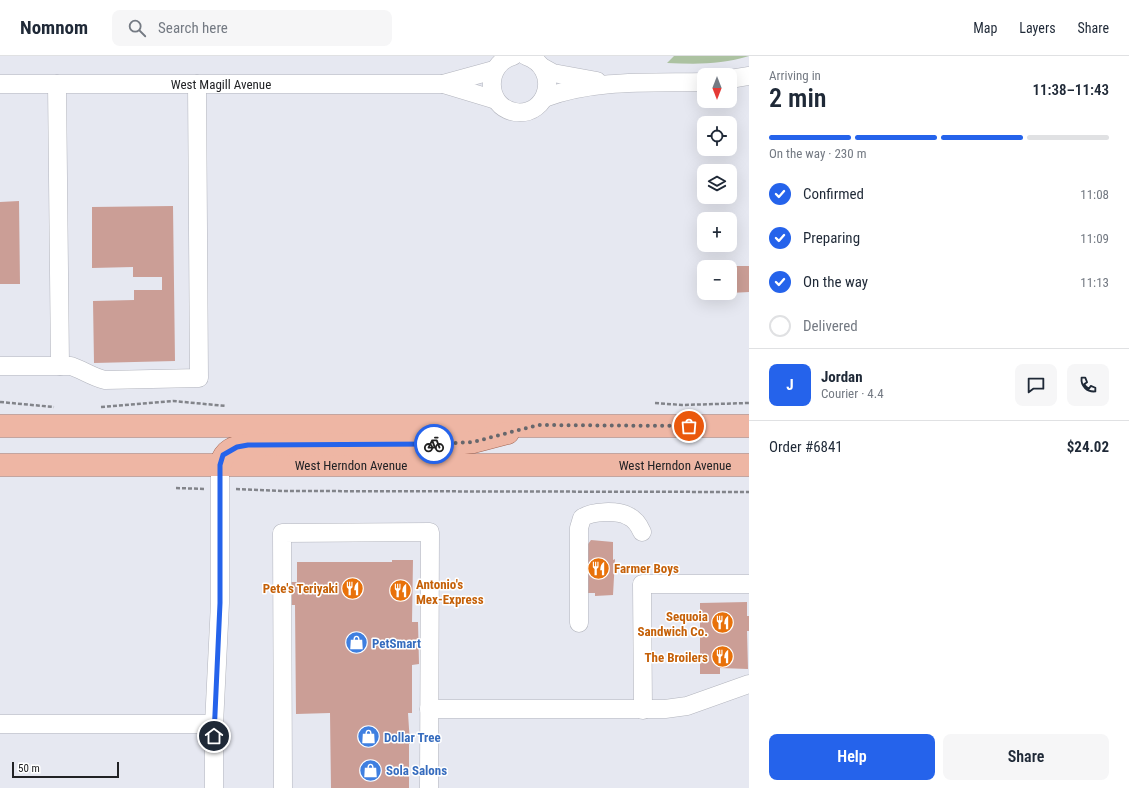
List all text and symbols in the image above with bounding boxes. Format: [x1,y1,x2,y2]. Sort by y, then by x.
search box [112,10,392,46]
text: Nomnom [20,16,88,39]
icon: search [126,17,148,39]
text: Search here [158,19,228,37]
text: Map [973,20,997,36]
text: Layers [1019,20,1056,36]
text: Share [1078,20,1109,36]
north arrow [697,68,737,108]
map controls [697,68,737,300]
text: Arriving in [769,68,821,83]
street label: West Magill Avenue [171,77,271,92]
text: 11:38–11:43 [1032,81,1109,99]
text: 2 min [769,83,827,113]
button: locate [697,116,737,156]
text: On the way · 230 m [769,146,866,161]
button: layers [697,164,737,204]
icon: check [769,183,791,205]
text: Confirmed [803,185,864,203]
text: 11:08 [1080,187,1109,202]
button: + [697,212,737,252]
icon: check [769,227,791,249]
text: Preparing [803,229,860,247]
text: 11:09 [1080,231,1109,246]
button: − [697,260,737,300]
icon: check [769,271,791,293]
text: On the way [803,273,868,291]
text: 11:13 [1080,275,1109,290]
text: Delivered [803,317,858,335]
button: chat [1015,364,1057,406]
button: phone [1067,364,1109,406]
text: Jordan [821,368,863,386]
text: J [786,376,794,394]
text: Courier · 4.4 [821,386,884,401]
pin [672,409,706,443]
icon: bag [678,415,700,437]
courier [414,424,454,464]
icon: bike [423,433,445,455]
text: Order #6841 [769,438,843,456]
text: $24.02 [1067,438,1109,456]
street label: West Herndon Avenue [295,458,407,473]
street label: West Herndon Avenue [619,458,731,473]
restaurant icon: Farmer Boys [586,555,612,581]
place label: Farmer Boys [614,561,679,576]
restaurant icon: Pete's Teriyaki [340,575,366,601]
place label: Antonio's Mex-Express [416,577,484,607]
restaurant icon: Antonio's Mex-Express [387,578,413,604]
place label: Pete's Teriyaki [263,581,338,596]
place label: Sequoia Sandwich Co. [637,609,708,639]
restaurant icon: Sequoia Sandwich Co. [710,610,736,636]
shop icon: PetSmart [344,630,370,656]
place label: PetSmart [372,636,421,651]
restaurant icon: The Broilers [710,644,736,670]
place label: The Broilers [645,650,708,665]
pin [197,719,231,753]
shop icon: Dollar Tree [355,724,381,750]
icon: home [203,725,225,747]
place label: Dollar Tree [384,730,441,745]
button: Help [769,734,935,780]
button: Share [943,734,1109,780]
shop icon: Sola Salons [357,757,383,783]
scale bar [12,760,119,779]
text: 50 m [18,762,40,775]
place label: Sola Salons [386,763,447,778]

